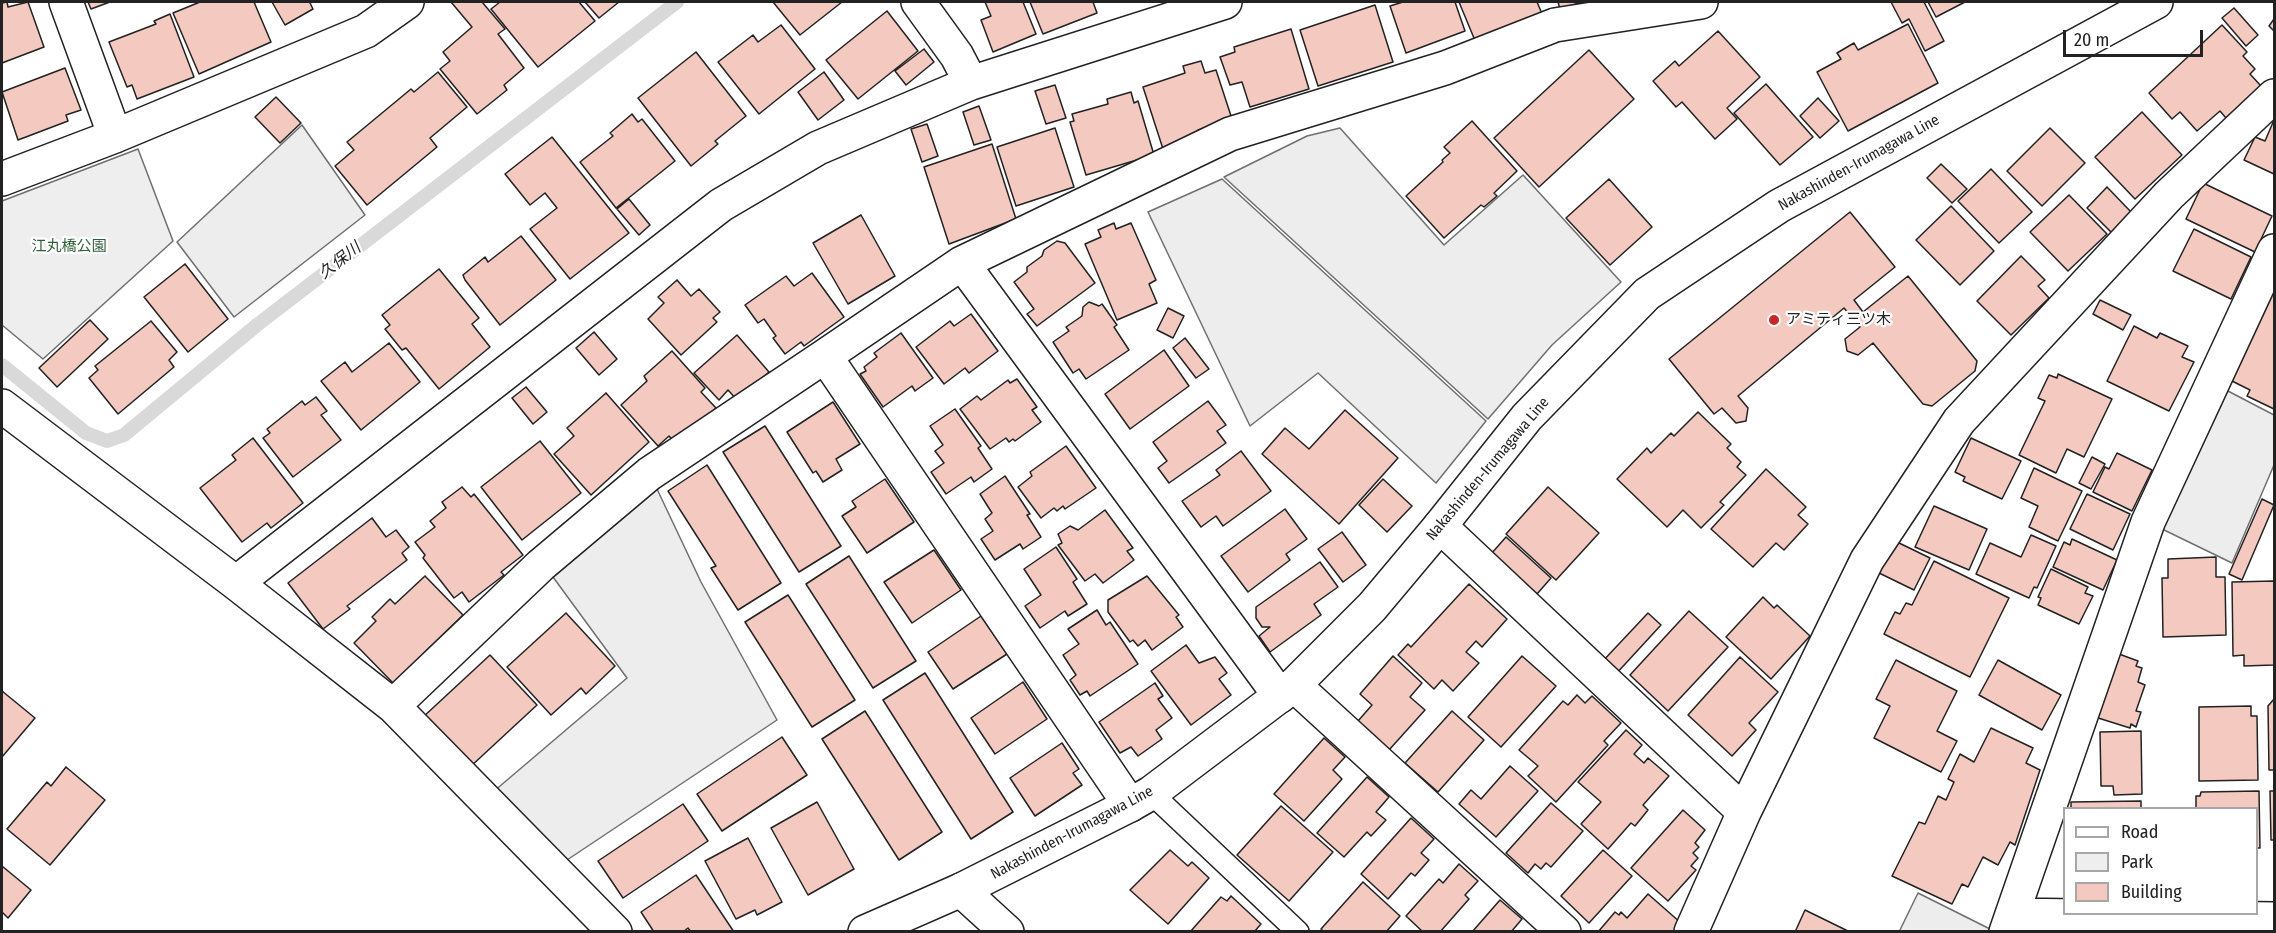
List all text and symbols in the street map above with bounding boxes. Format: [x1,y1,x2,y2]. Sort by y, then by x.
scale bar [2066,18,2206,56]
text: 20 m [2074,29,2109,51]
street label: Nakashinden-Irumagawa Line [1775,111,1943,215]
park label: 江丸橋公園 [32,238,106,256]
water label: 久保川 [315,239,365,283]
place label: アミティ三ツ木 [1786,311,1891,329]
marker: アミティ三ツ木 [1767,313,1781,327]
street label: Nakashinden-Irumagawa Line [1423,394,1553,544]
street label: Nakashinden-Irumagawa Line [988,782,1156,884]
legend [2063,807,2258,915]
text: Road [2121,821,2158,843]
text: Park [2121,851,2153,873]
text: Building [2121,881,2182,903]

